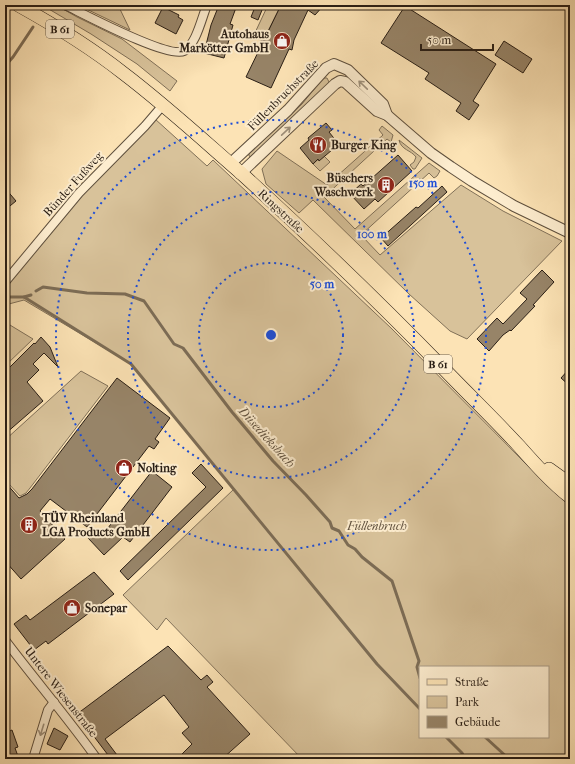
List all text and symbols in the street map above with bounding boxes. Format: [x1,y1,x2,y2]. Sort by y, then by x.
road number: B 61 [46,20,74,38]
scale bar [421,26,493,52]
place label: Autohaus Markötter GmbH [178,27,270,55]
shop icon: Autohaus Markötter GmbH [272,31,292,51]
text: 50 m [427,33,451,47]
street label: Füllenbruchstraße [245,57,321,133]
one-way arrow [358,80,368,90]
one-way arrow [281,126,291,136]
restaurant icon: Burger King [308,135,328,155]
place label: Burger King [331,138,397,153]
street label: Bünder Fußweg [40,148,106,219]
place label: Büschers Waschwerk [314,171,374,199]
building icon: Büschers Waschwerk [376,175,396,195]
text: 150 m [409,176,438,190]
street label: Ringstraße [255,186,307,236]
text: 100 m [357,227,388,241]
text: 50 m [310,277,335,291]
centre of rings [264,328,278,342]
road number: B 61 [424,355,452,373]
water label: Düsedieksbach [235,403,298,471]
shop icon: Nolting [114,458,134,478]
place label: Nolting [137,461,177,476]
place label: TÜV Rheinland LGA Products GmbH [41,510,151,539]
building icon: TÜV Rheinland LGA Products GmbH [19,515,39,535]
park label: Füllenbruch [346,519,407,533]
shop icon: Sonepar [62,598,82,618]
place label: Sonepar [85,601,128,616]
street label: Untere Wiesenstraße [22,644,101,740]
legend [419,666,549,738]
text: Straße [455,675,489,689]
text: Park [455,695,480,709]
text: Gebäude [455,715,500,729]
one-way arrow [38,723,45,736]

